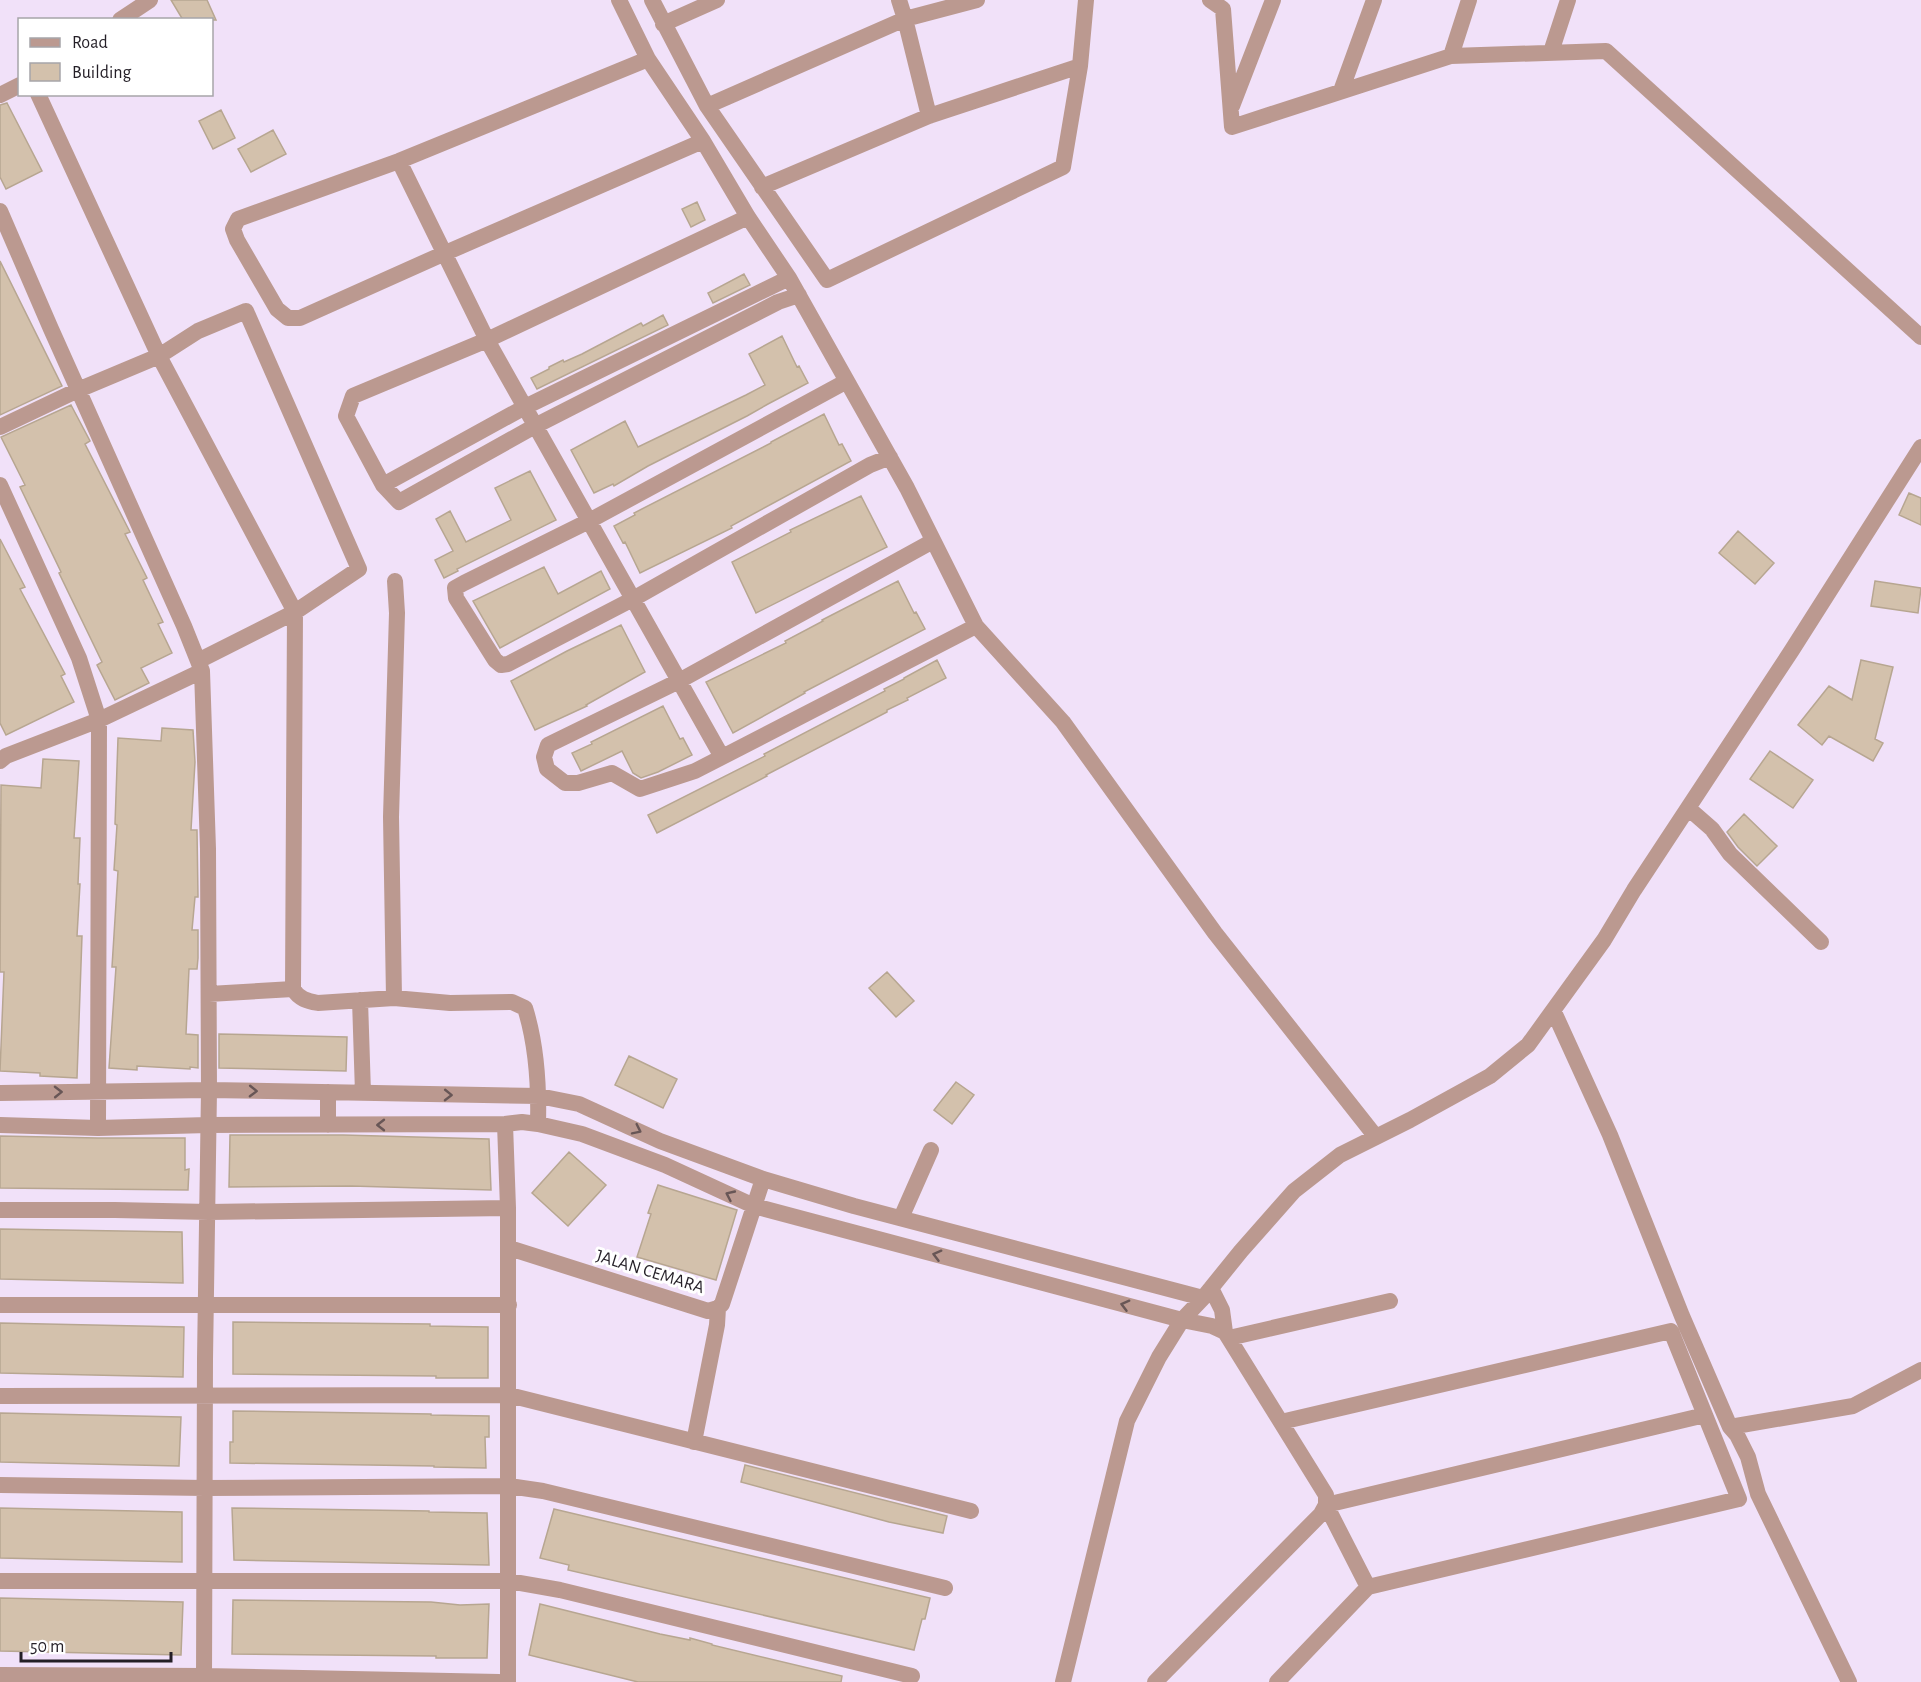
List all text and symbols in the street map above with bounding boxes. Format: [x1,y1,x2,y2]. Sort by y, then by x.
legend [18,18,213,96]
text: Road [72,34,108,52]
text: Building [72,64,132,82]
one-way arrow [249,1085,258,1097]
one-way arrow [54,1086,63,1098]
one-way arrow [444,1088,453,1101]
one-way arrow [376,1118,385,1131]
one-way arrow [631,1122,642,1134]
one-way arrow [725,1191,736,1203]
street label: JALAN CEMARA [594,1247,707,1297]
one-way arrow [932,1250,942,1263]
one-way arrow [1120,1300,1130,1313]
scale bar [21,1625,171,1663]
text: 50 m [30,1638,64,1656]

